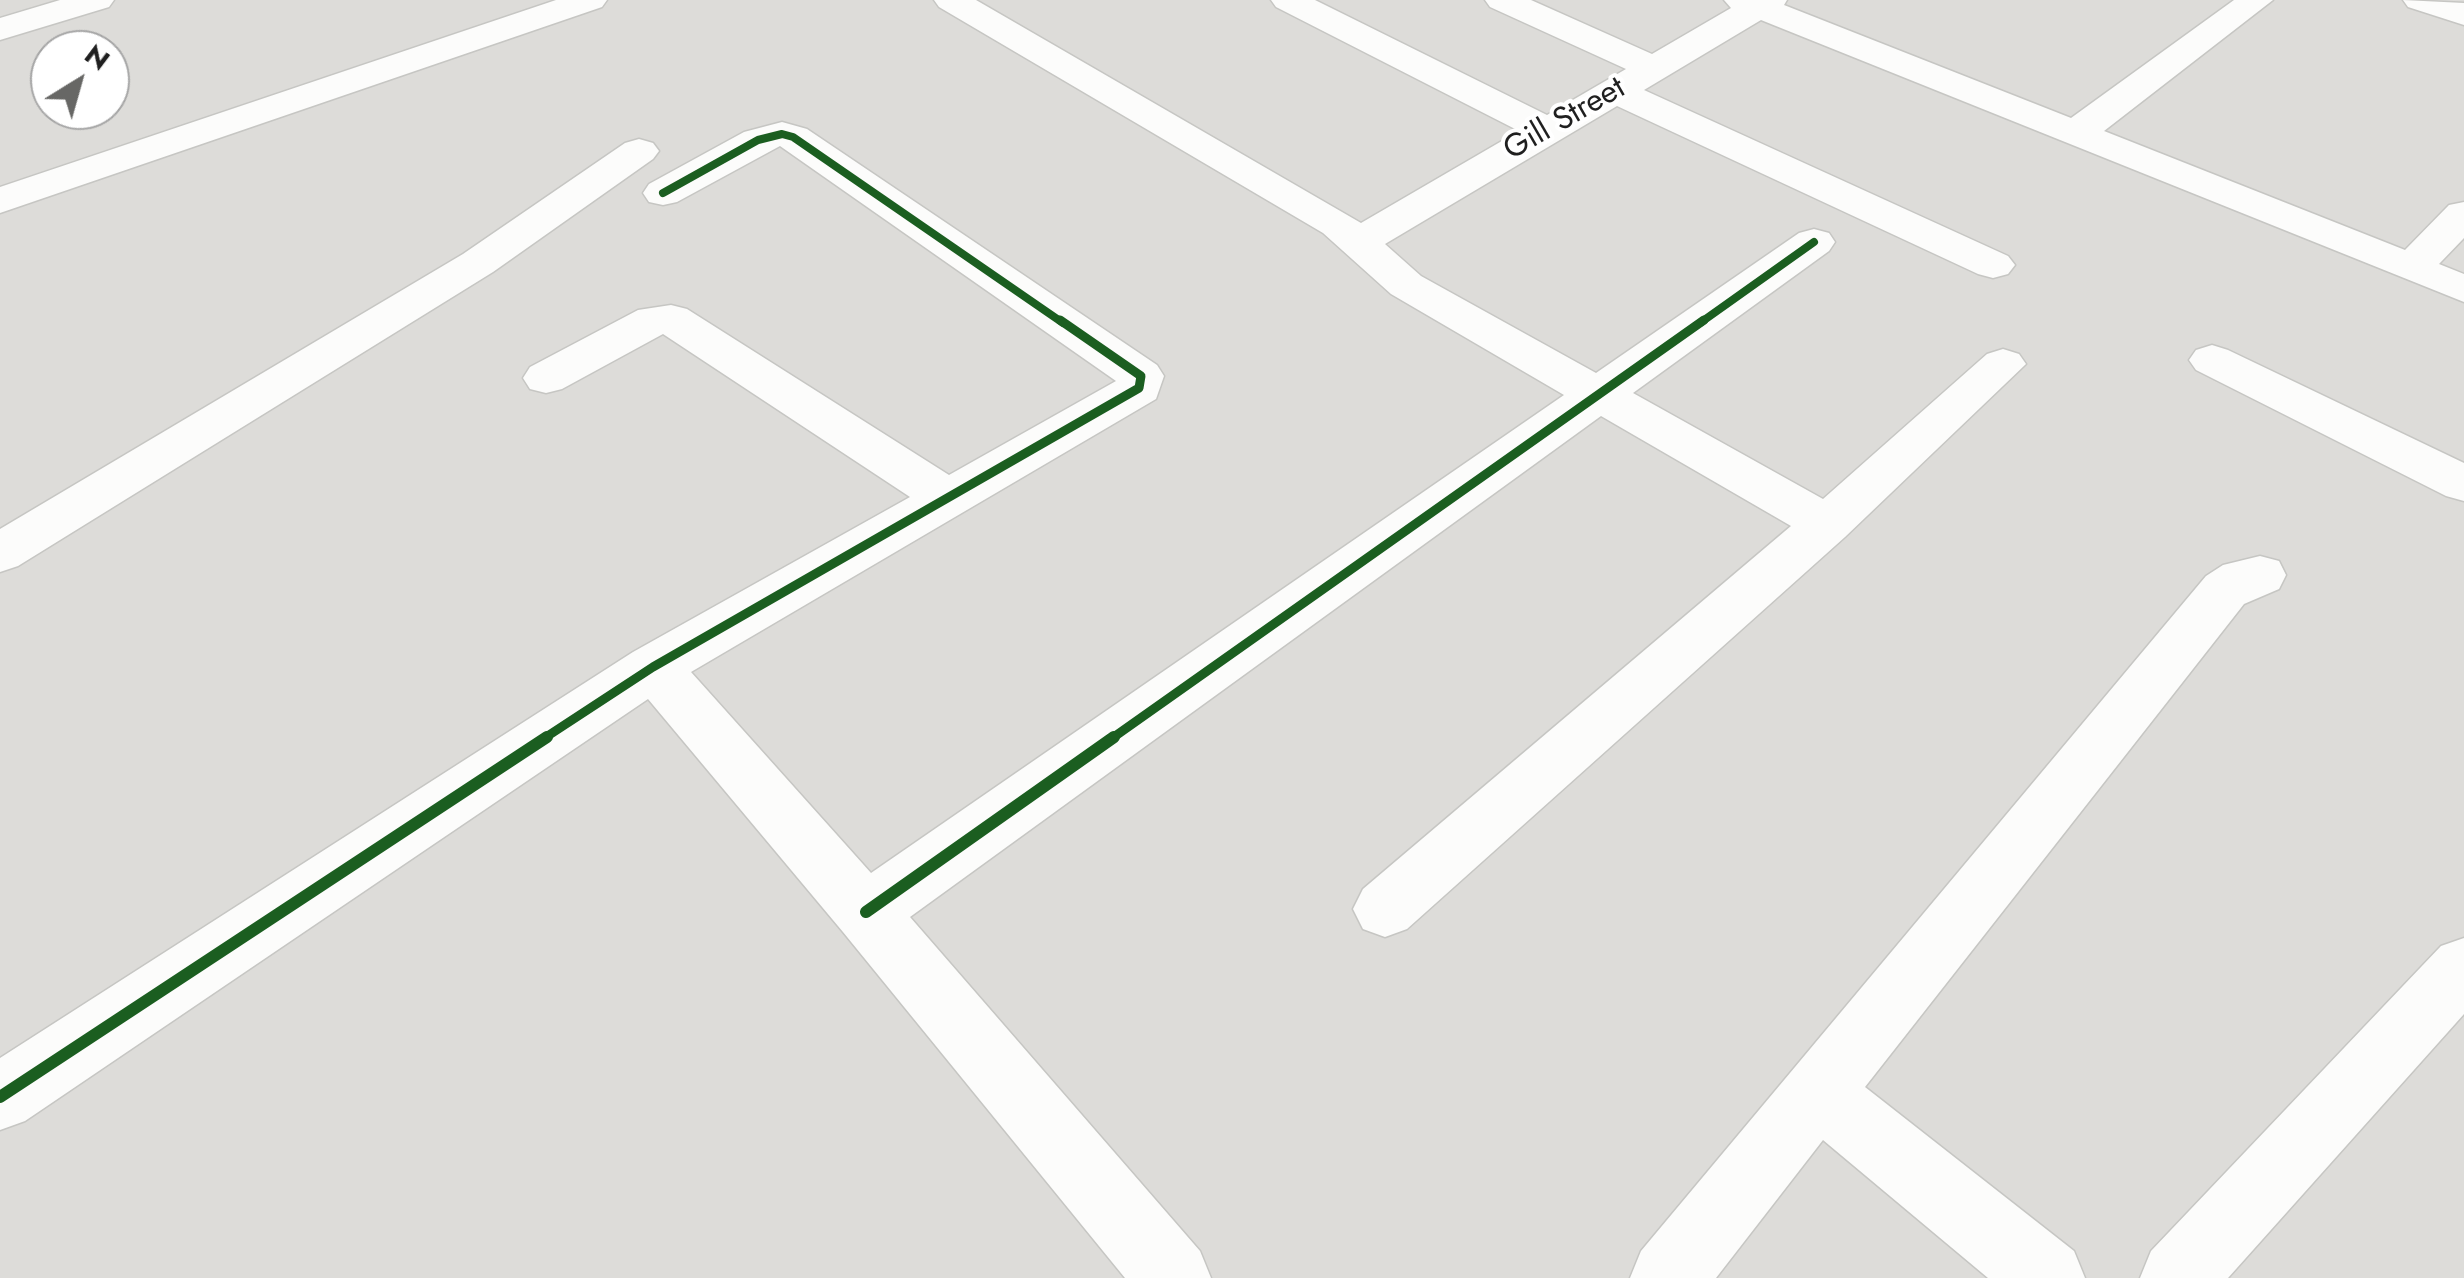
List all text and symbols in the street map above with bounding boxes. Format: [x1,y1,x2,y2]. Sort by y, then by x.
north arrow [30,30,130,130]
text: N [76,34,118,80]
street label: Gill Street [1497,70,1633,170]

